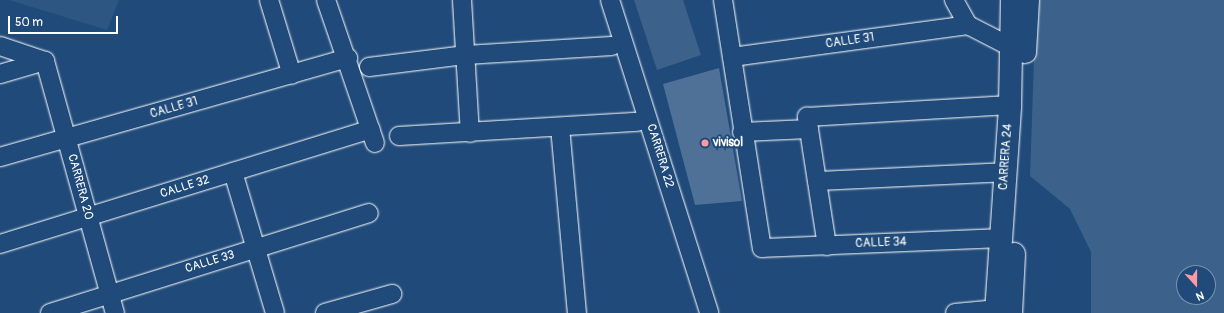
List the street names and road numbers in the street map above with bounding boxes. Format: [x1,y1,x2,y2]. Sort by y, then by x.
street label: CALLE 31 [825,30,875,52]
street label: CALLE 31 [148,94,200,122]
street label: CARRERA 22 [643,122,677,190]
street label: CARRERA 24 [997,123,1015,191]
street label: CARRERA 20 [64,153,96,221]
street label: CALLE 32 [159,173,211,201]
street label: CALLE 34 [855,235,907,251]
street label: CALLE 33 [184,248,236,276]

